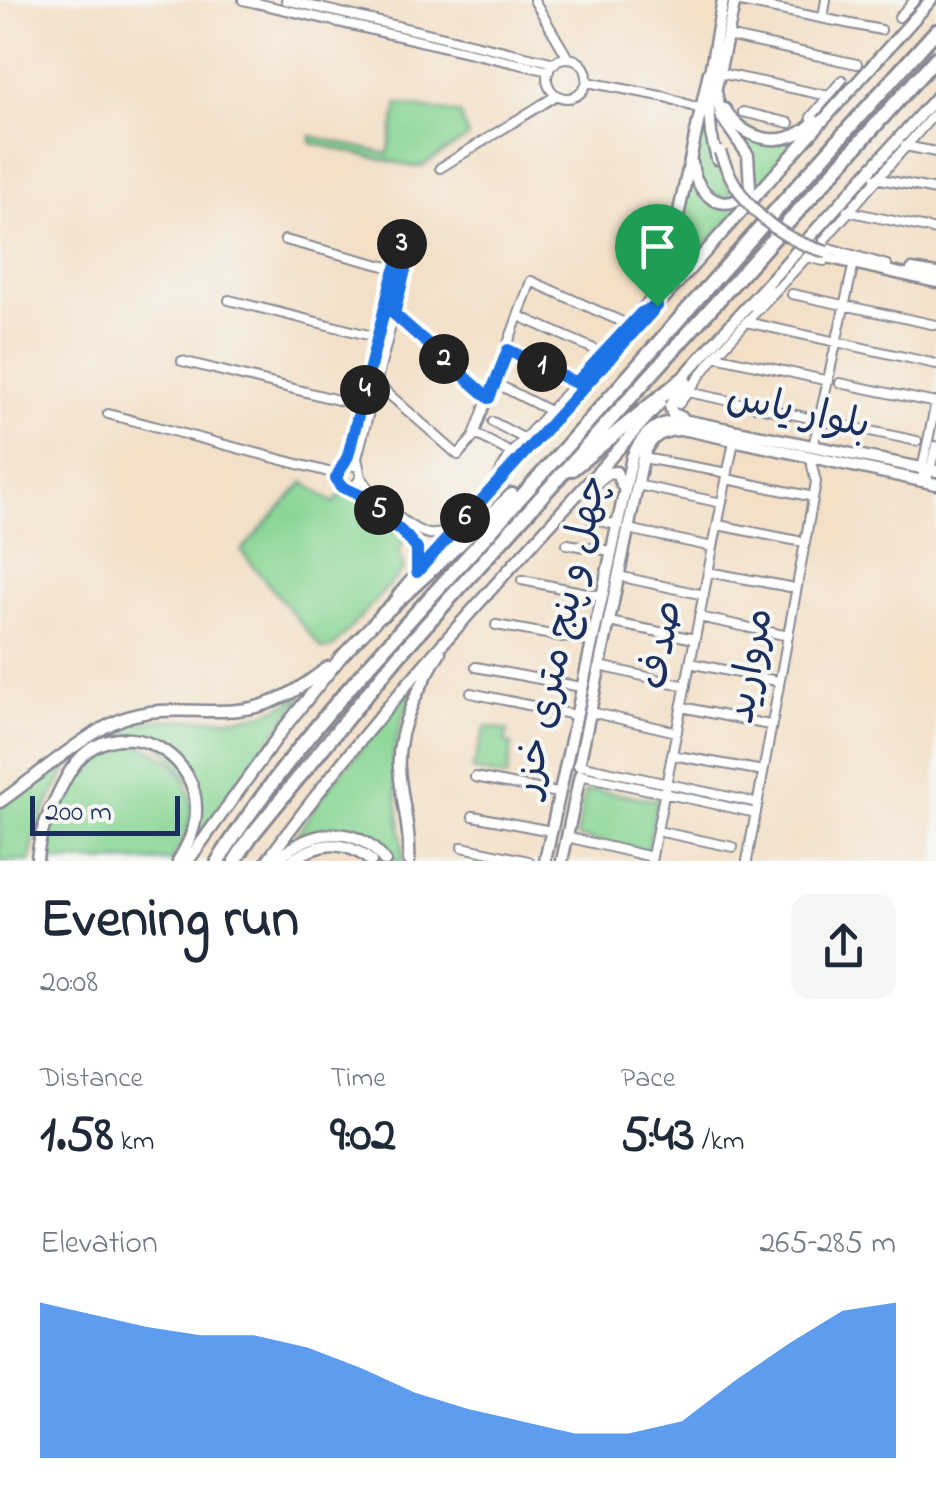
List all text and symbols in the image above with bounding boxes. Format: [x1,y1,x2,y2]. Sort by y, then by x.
pin [615,204,700,307]
pin: 3 [377,219,427,269]
icon: arrive [630,219,685,274]
text: 3 [396,223,408,264]
pin: 2 [419,334,469,384]
text: 2 [437,338,451,379]
pin: 1 [517,342,567,392]
text: 1 [538,346,546,387]
pin: 4 [340,365,390,415]
text: 4 [359,369,371,410]
street label: بلوار یاس [721,369,875,457]
street label: چهل و پنج متری خزر [498,470,625,805]
pin: 5 [354,485,404,535]
text: 5 [371,489,387,530]
pin: 6 [440,493,490,543]
text: 6 [459,497,471,538]
street label: صدف [625,595,701,695]
street label: مروارید [713,604,791,728]
scale bar [30,791,180,836]
text: 200 m [45,793,112,834]
text: Evening run [40,882,299,962]
button: share [791,894,896,999]
text: 20:08 [40,960,98,1007]
text: Distance [40,1059,143,1100]
text: Time [330,1059,386,1100]
text: Pace [621,1059,675,1100]
text: 1.58 [40,1100,113,1173]
text: 9:02 [330,1100,396,1173]
text: 5:43 [621,1100,695,1173]
text: km [113,1122,154,1163]
text: /km [695,1122,744,1163]
text: Elevation [40,1221,158,1268]
text: 265–285 m [759,1221,896,1268]

